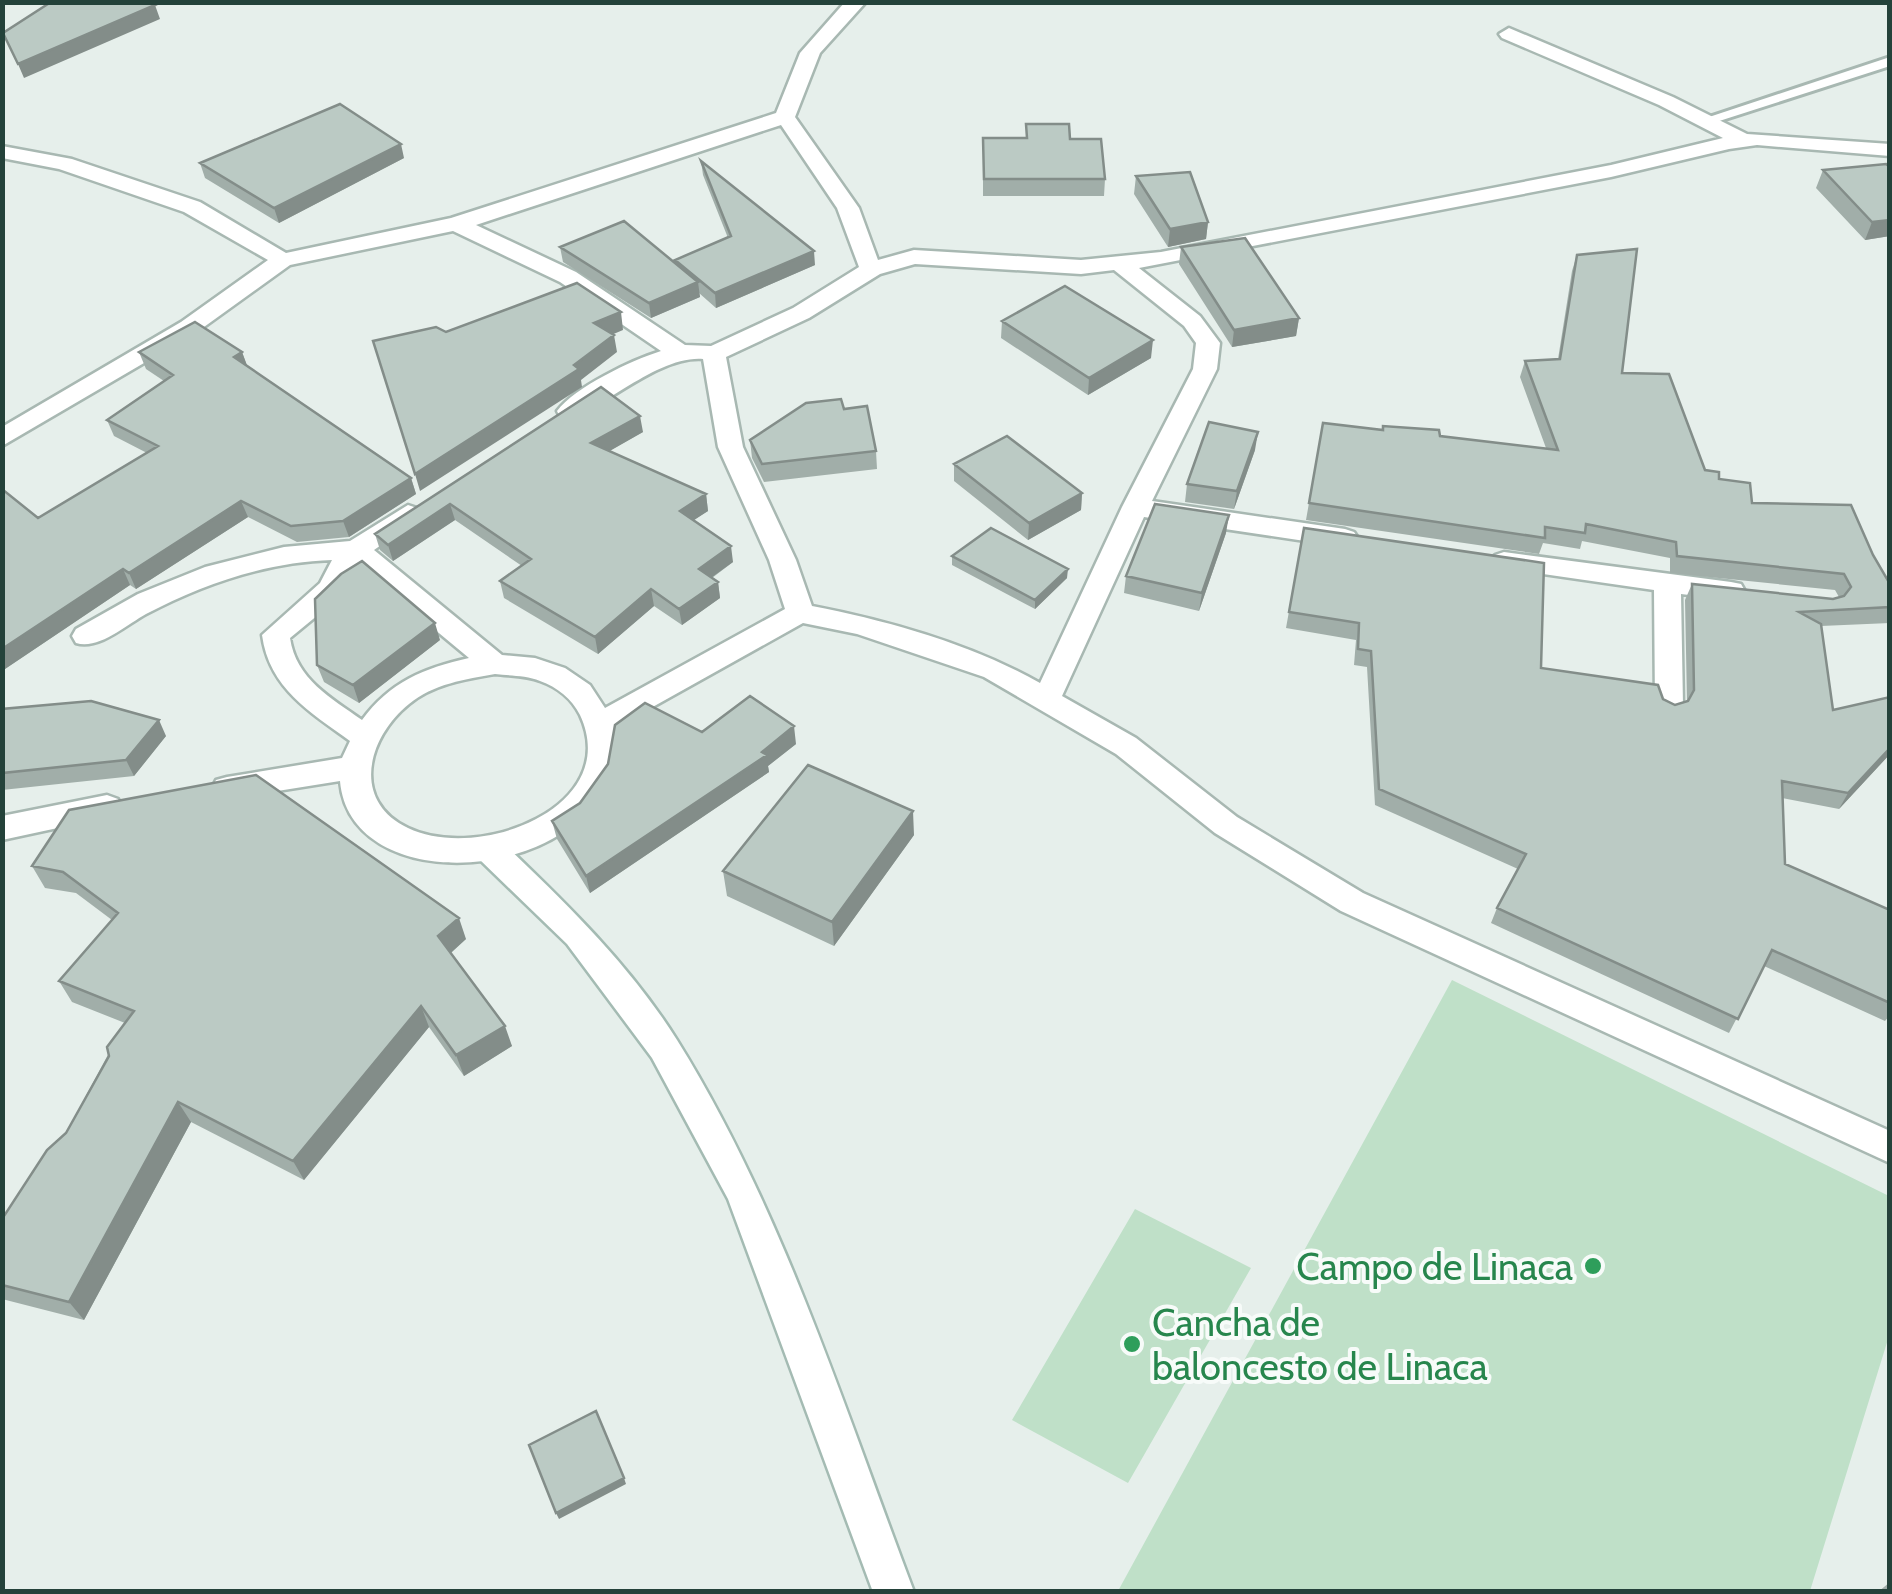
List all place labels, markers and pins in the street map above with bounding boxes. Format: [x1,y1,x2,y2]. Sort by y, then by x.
place label: Campo de Linaca [1296,1243,1573,1290]
marker: Campo de Linaca [1582,1255,1604,1277]
place label: Cancha de baloncesto de Linaca [1152,1299,1488,1390]
marker: Cancha de baloncesto de Linaca [1121,1333,1143,1355]

